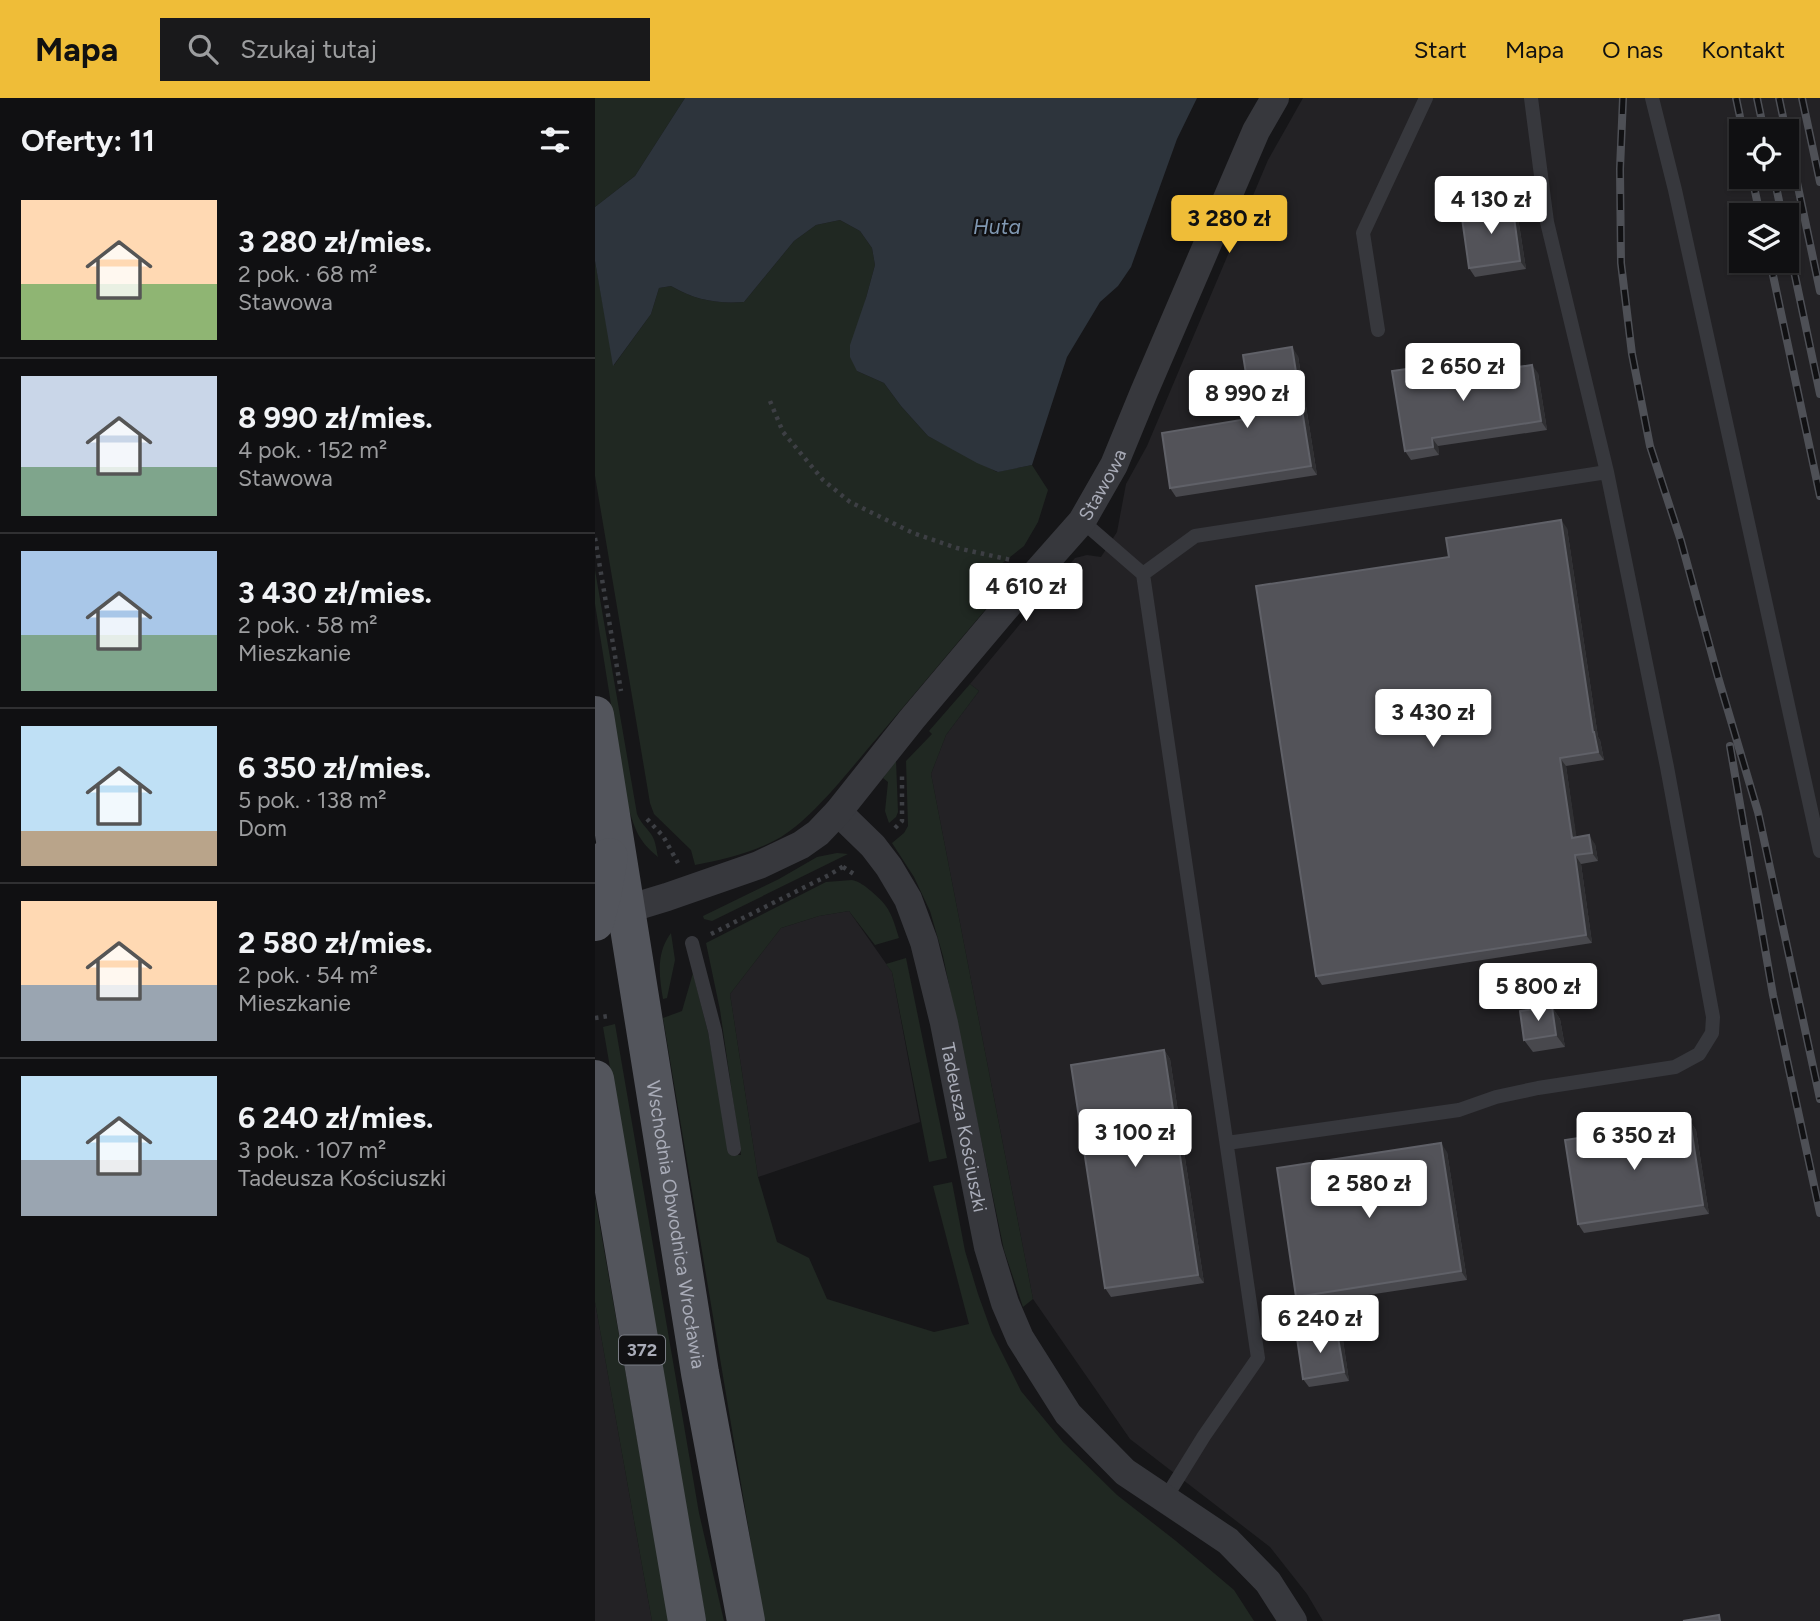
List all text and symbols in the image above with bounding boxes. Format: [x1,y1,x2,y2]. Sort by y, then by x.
search box [160,18,650,81]
text: Mapa [35,30,118,69]
icon: search [184,30,222,68]
text: Szukaj tutaj [240,33,377,65]
text: Start [1414,35,1467,64]
text: Mapa [1505,35,1564,64]
text: O nas [1602,35,1663,64]
text: Kontakt [1701,35,1785,64]
map controls [1729,119,1799,273]
button: locate [1729,119,1799,189]
icon: filters [536,121,574,159]
text: Oferty: 11 [21,122,155,159]
pin: 4 130 zł [1419,176,1563,236]
text: 4 130 zł [1451,185,1531,213]
pin: 3 280 zł [1157,195,1301,255]
button: layers [1729,203,1799,273]
text: 3 280 zł [1187,204,1271,232]
water label: Huta [973,214,1021,239]
text: 3 280 zł/mies. [238,223,432,260]
icon: home [77,228,161,312]
text: 2 pok. · 68 m² [238,260,377,288]
text: Stawowa [238,288,333,316]
pin: 2 650 zł [1391,344,1535,403]
text: 2 650 zł [1421,352,1505,380]
pin: 8 990 zł [1175,370,1319,430]
text: 8 990 zł [1205,379,1289,407]
text: 8 990 zł/mies. [238,399,433,436]
icon: home [77,404,161,488]
text: 4 pok. · 152 m² [238,436,387,464]
street label: Stawowa [1073,445,1131,524]
text: Stawowa [238,464,333,492]
pin: 4 610 zł [954,564,1098,623]
text: 4 610 zł [985,572,1067,600]
text: 3 430 zł/mies. [238,574,432,611]
icon: home [77,579,161,663]
text: 2 pok. · 58 m² [238,611,378,639]
text: Mieszkanie [238,639,351,667]
pin: 3 430 zł [1361,690,1505,749]
text: 3 430 zł [1391,698,1475,726]
text: 6 350 zł/mies. [238,749,431,786]
icon: home [77,754,161,838]
text: 5 pok. · 138 m² [238,786,387,814]
text: Dom [238,814,287,842]
text: 2 580 zł/mies. [238,924,433,961]
icon: home [77,929,161,1013]
text: 2 pok. · 54 m² [238,961,378,989]
pin: 5 800 zł [1466,964,1610,1023]
text: 5 800 zł [1495,972,1581,1000]
text: Mieszkanie [238,989,351,1017]
street label: Tadeusza Kościuszki [937,1041,992,1214]
street label: Wschodnia Obwodnica Wrocławia [642,1079,711,1370]
text: 6 240 zł/mies. [238,1099,433,1136]
icon: home [77,1104,161,1188]
pin: 3 100 zł [1063,1110,1207,1169]
pin: 6 350 zł [1562,1112,1706,1172]
text: 3 100 zł [1095,1118,1175,1146]
text: 6 350 zł [1593,1121,1675,1149]
text: 3 pok. · 107 m² [238,1136,386,1164]
pin: 2 580 zł [1297,1160,1441,1220]
text: Tadeusza Kościuszki [238,1164,446,1192]
text: 2 580 zł [1327,1169,1411,1197]
pin: 6 240 zł [1248,1296,1392,1355]
text: 6 240 zł [1278,1304,1362,1332]
road number: 372 [619,1336,665,1364]

